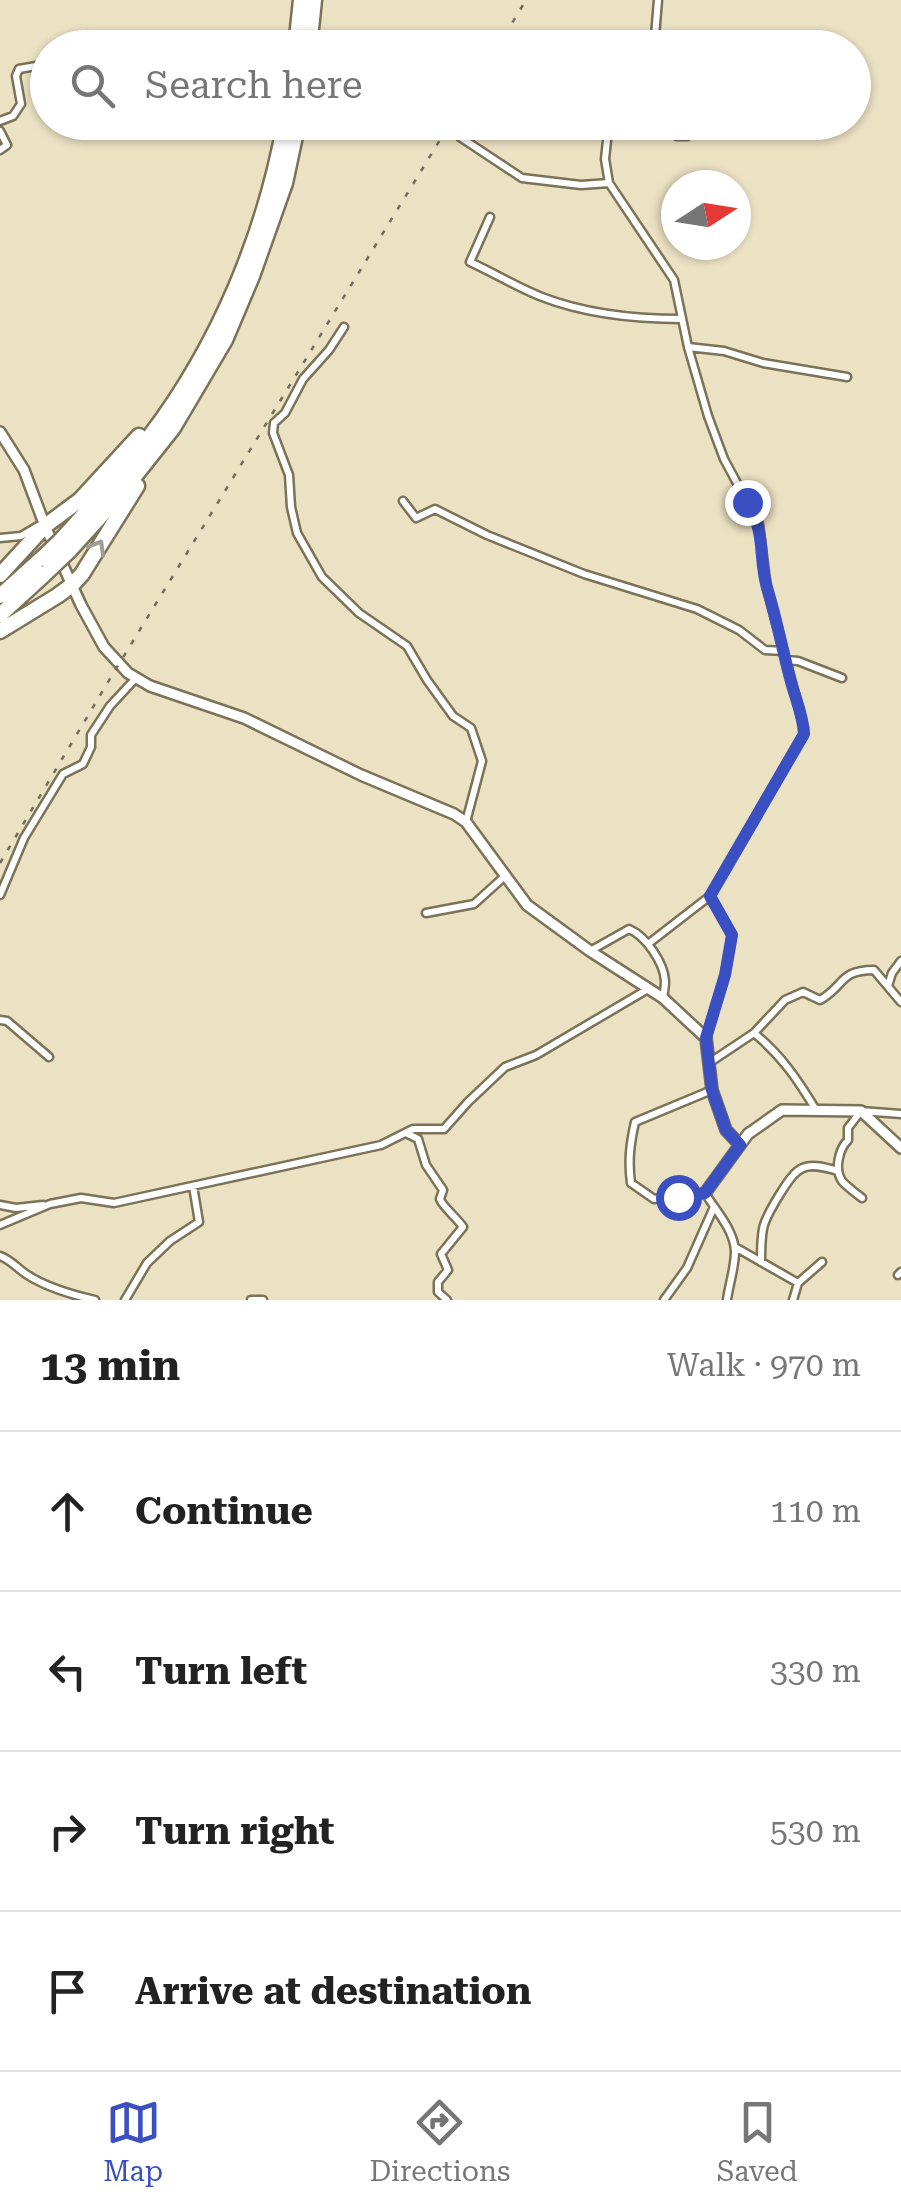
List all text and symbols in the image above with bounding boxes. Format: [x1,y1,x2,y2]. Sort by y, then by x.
search box [30,30,871,140]
icon: search [65,58,120,113]
text: Search here [145,63,363,107]
north arrow [661,170,751,260]
route end [725,480,771,526]
one-way arrow [86,539,106,557]
route start [656,1175,702,1221]
text: 13 min [40,1341,180,1390]
text: Walk · 970 m [667,1346,861,1384]
icon: ahead [40,1484,95,1539]
text: Continue [135,1489,313,1533]
text: 110 m [770,1492,861,1530]
icon: left [40,1644,95,1699]
text: Turn left [135,1649,307,1693]
text: 330 m [770,1652,861,1690]
icon: right [40,1804,95,1859]
text: Turn right [135,1809,334,1853]
text: 530 m [770,1812,861,1850]
icon: arrive [40,1964,95,2019]
text: Arrive at destination [135,1969,531,2013]
tab: Map [103,2095,163,2188]
tab: Directions [369,2095,510,2188]
tab: Saved [717,2095,798,2188]

